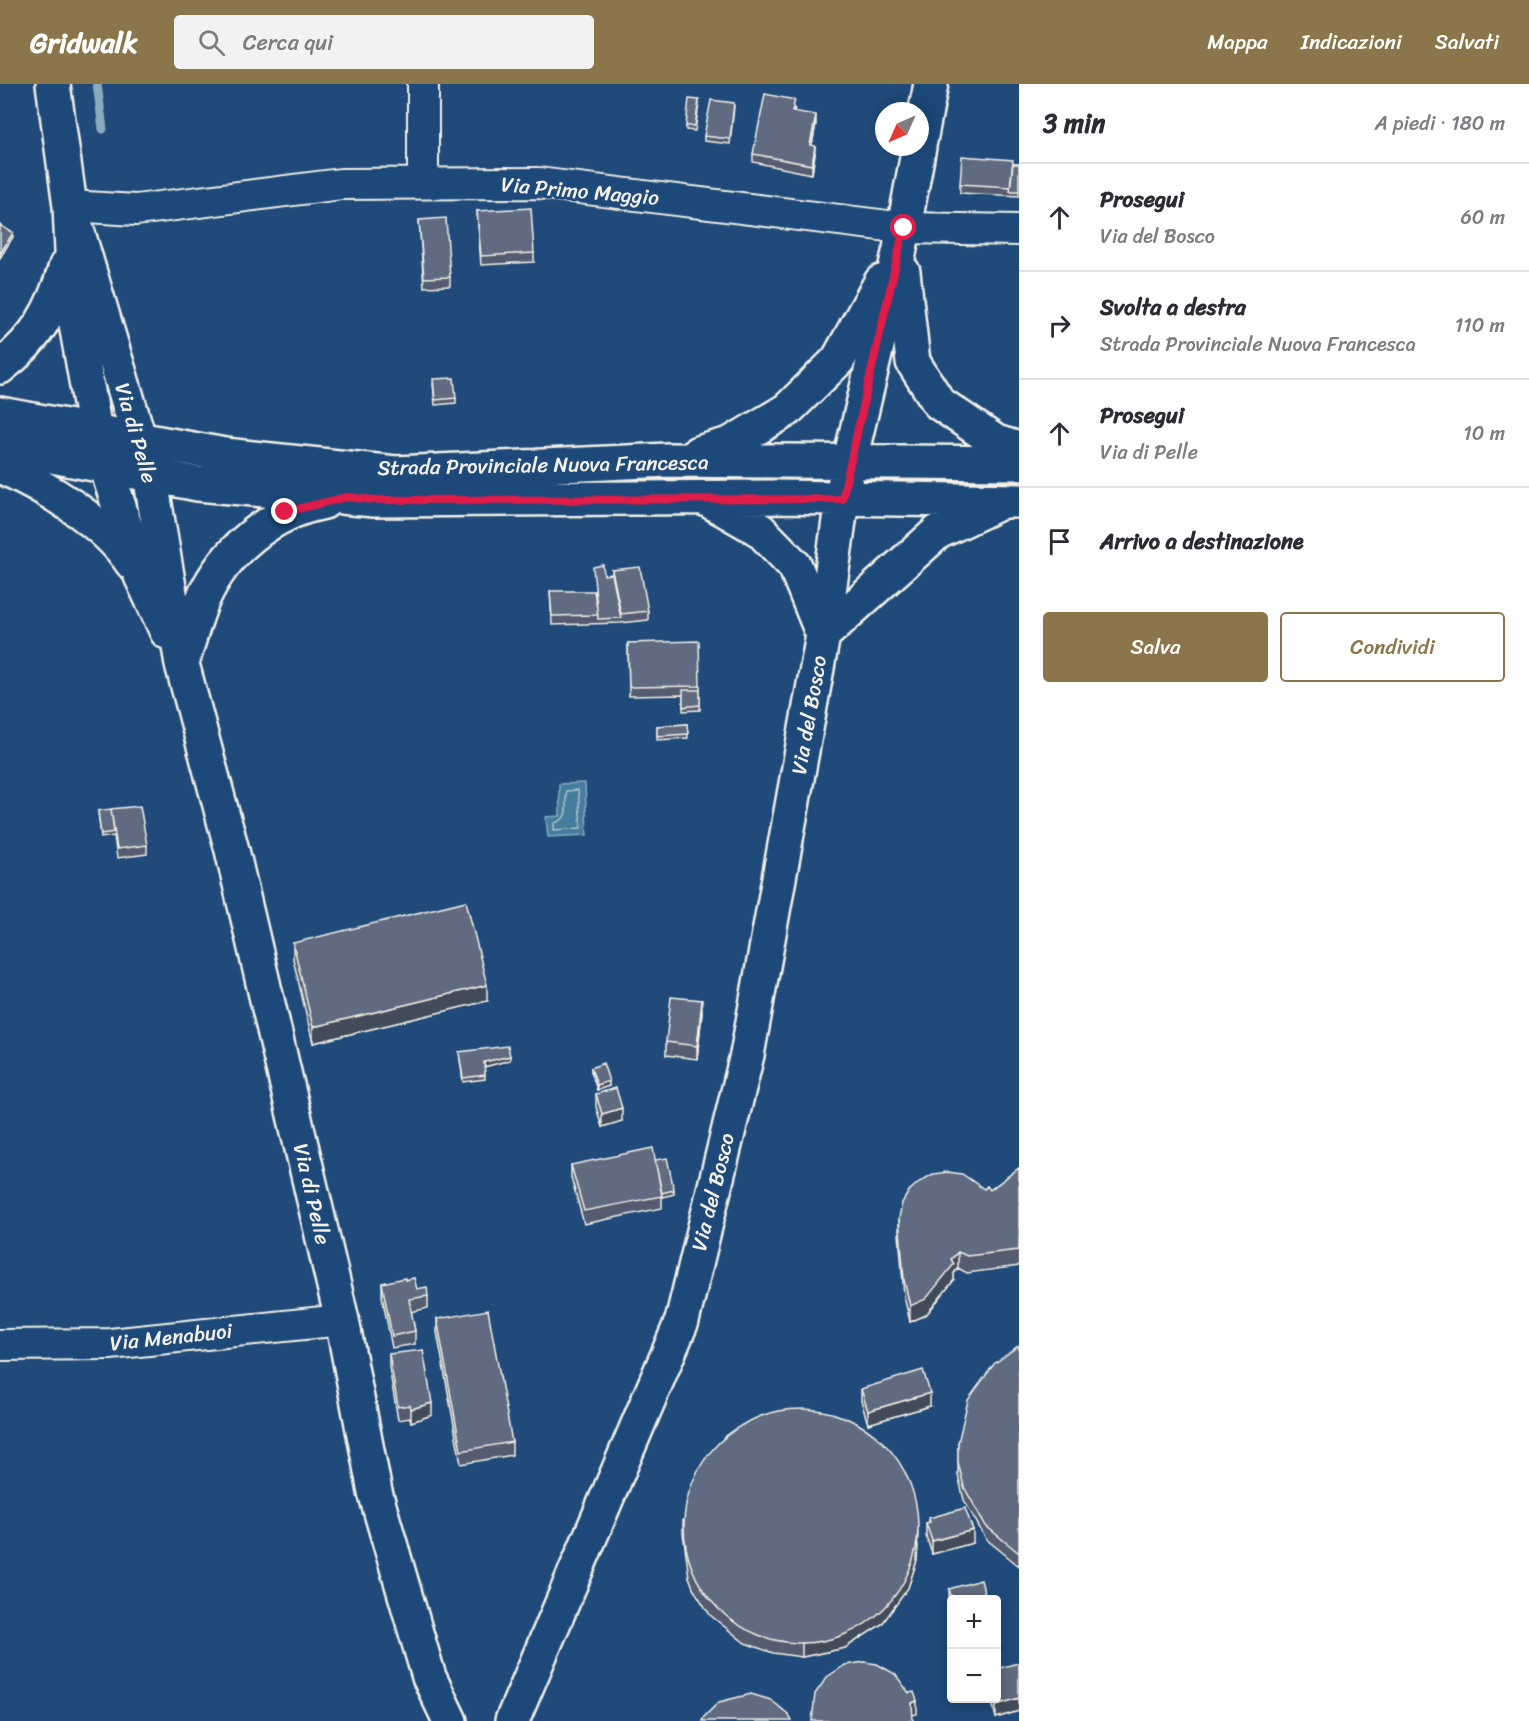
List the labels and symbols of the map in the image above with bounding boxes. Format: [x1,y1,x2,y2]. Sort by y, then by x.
north arrow [875,102,929,156]
street label: Via Primo Maggio [499,165,661,217]
route start [890,214,916,240]
street label: Via di Pelle [104,378,169,488]
street label: Strada Provinciale Nuova Francesca [377,443,710,487]
route end [271,498,297,524]
street label: Via del Bosco [780,652,838,778]
street label: Via del Bosco [680,1129,746,1255]
street label: Via di Pelle [282,1140,342,1249]
street label: Via Menabuoi [108,1312,235,1362]

